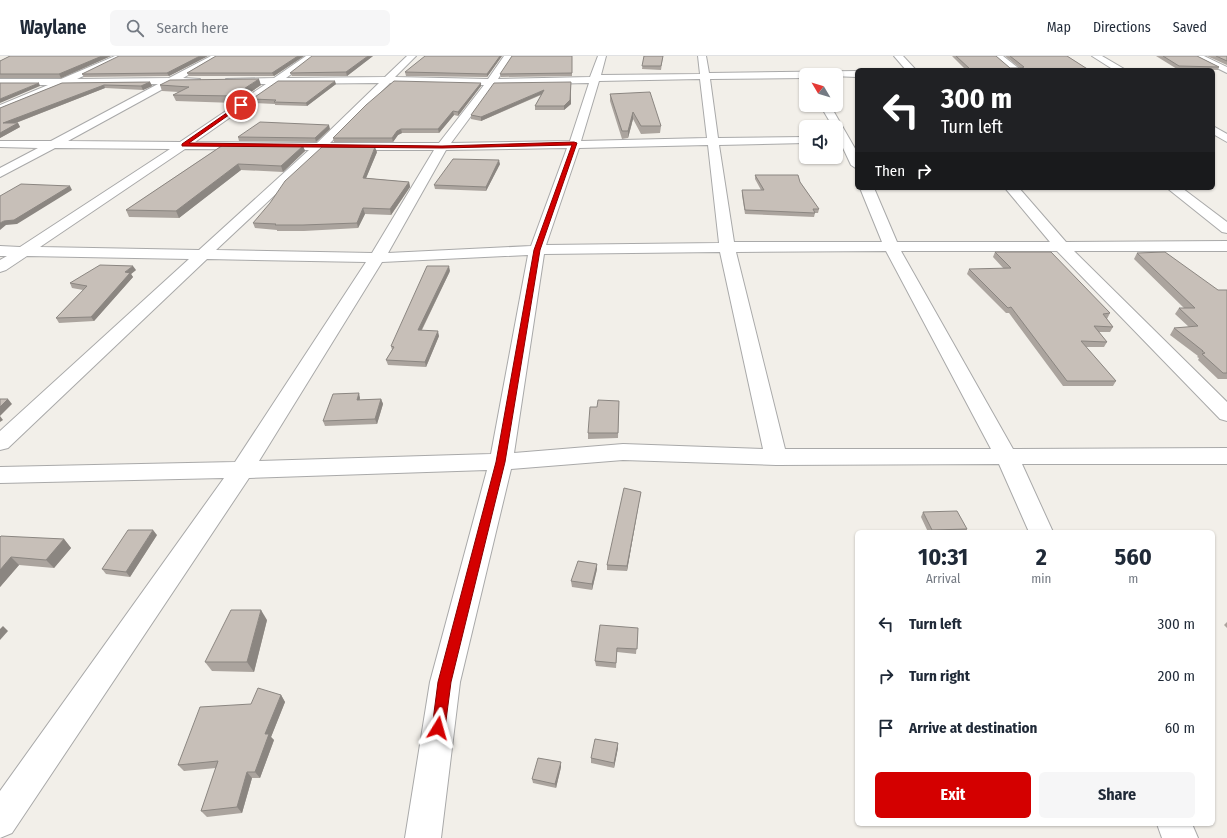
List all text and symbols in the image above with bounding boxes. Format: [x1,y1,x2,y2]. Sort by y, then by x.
search box [110,10,390,46]
text: Waylane [20,16,86,39]
icon: search [124,17,146,39]
text: Search here [156,19,229,37]
text: Map [1047,19,1071,36]
text: Directions [1093,19,1151,36]
text: Saved [1173,19,1207,36]
north arrow [799,68,843,112]
map controls [799,68,843,164]
text: 300 m [941,82,1012,115]
icon: left [875,84,927,136]
pin [224,88,258,122]
icon: arrive [230,94,252,116]
text: Turn left [941,116,1003,138]
button: sound [799,120,843,164]
icon: right [913,160,935,182]
text: Then [875,162,905,180]
text: 10:31 [918,543,968,571]
text: 2 [1036,543,1047,571]
text: 560 [1114,543,1152,571]
text: Arrival [926,571,960,586]
text: min [1031,571,1051,586]
text: m [1128,571,1138,586]
icon: left [875,613,897,635]
text: Turn left [909,615,962,633]
text: 300 m [1158,615,1195,633]
icon: right [875,665,897,687]
text: Turn right [909,667,970,685]
text: 200 m [1158,667,1195,685]
position arrow [417,707,459,749]
icon: arrive [875,717,897,739]
text: Arrive at destination [909,719,1037,737]
text: 60 m [1165,719,1195,737]
button: Exit [875,772,1031,818]
button: Share [1039,772,1195,818]

